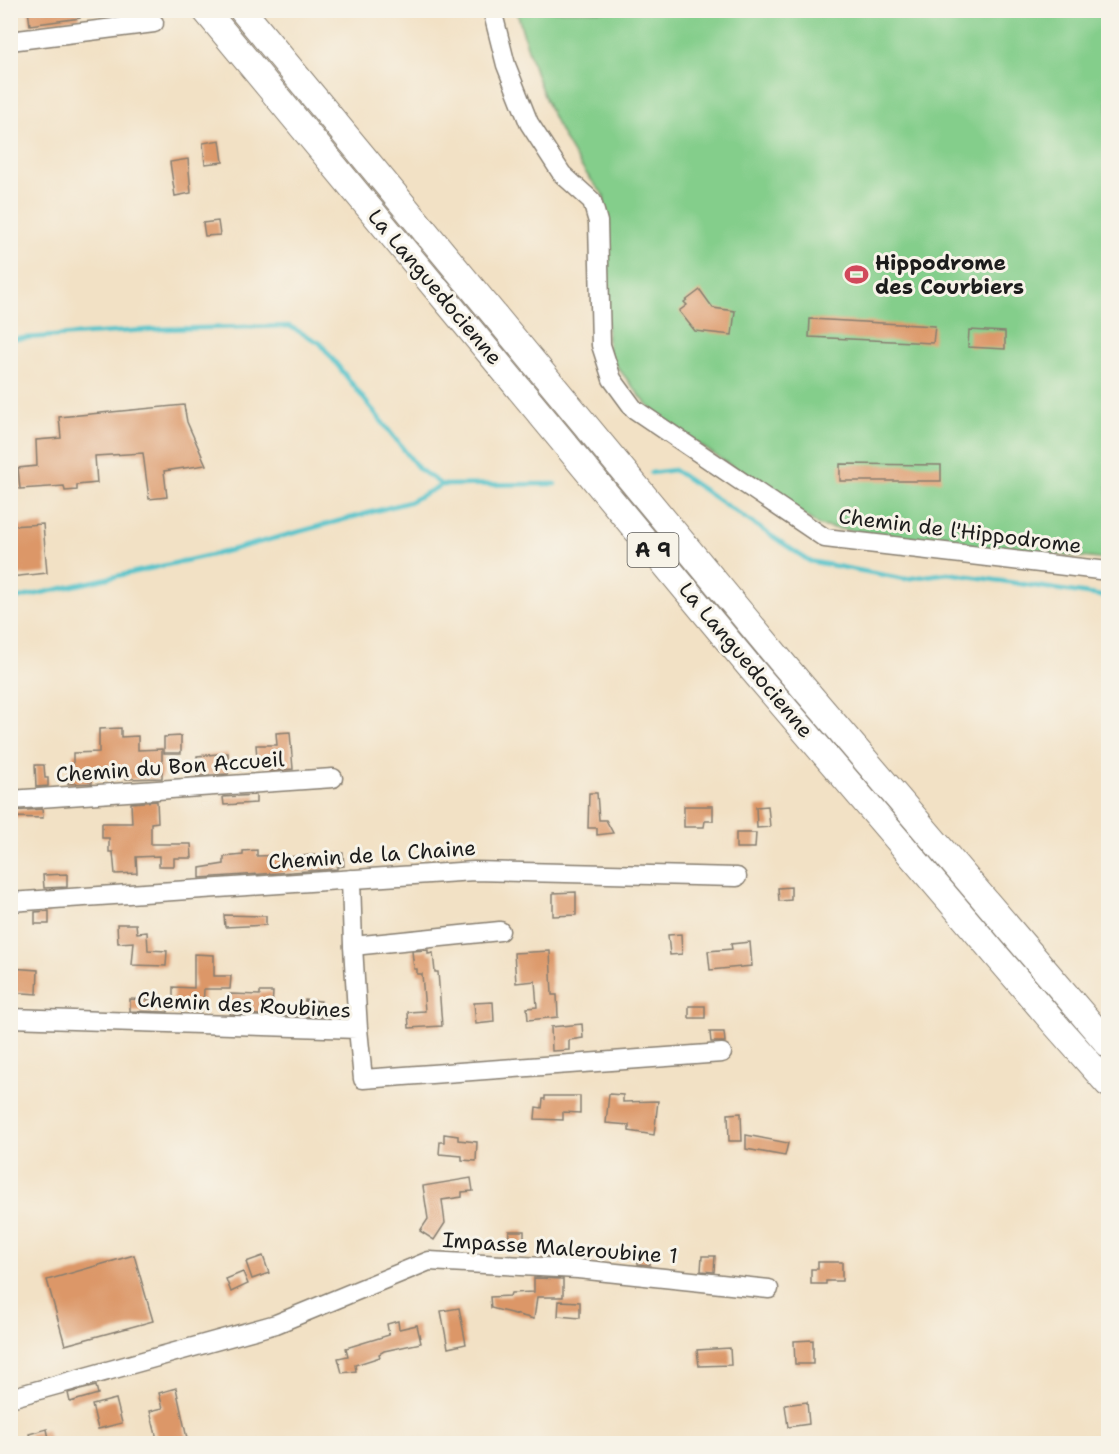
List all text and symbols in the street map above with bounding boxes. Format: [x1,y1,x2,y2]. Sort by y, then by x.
street label: La Languedocienne [361,203,509,371]
place label: Hippodrome des Courbiers [875,249,1024,301]
sports icon: Hippodrome des Courbiers [844,262,870,288]
street label: Chemin de l'Hippodrome [837,502,1083,560]
road number: A 9 [628,533,678,567]
street label: La Languedocienne [672,576,820,744]
street label: Chemin du Bon Accueil [55,745,286,789]
street label: Chemin de la Chaine [267,834,477,876]
street label: Chemin des Roubines [136,985,352,1025]
street label: Impasse Maleroubine 1 [441,1226,679,1270]

